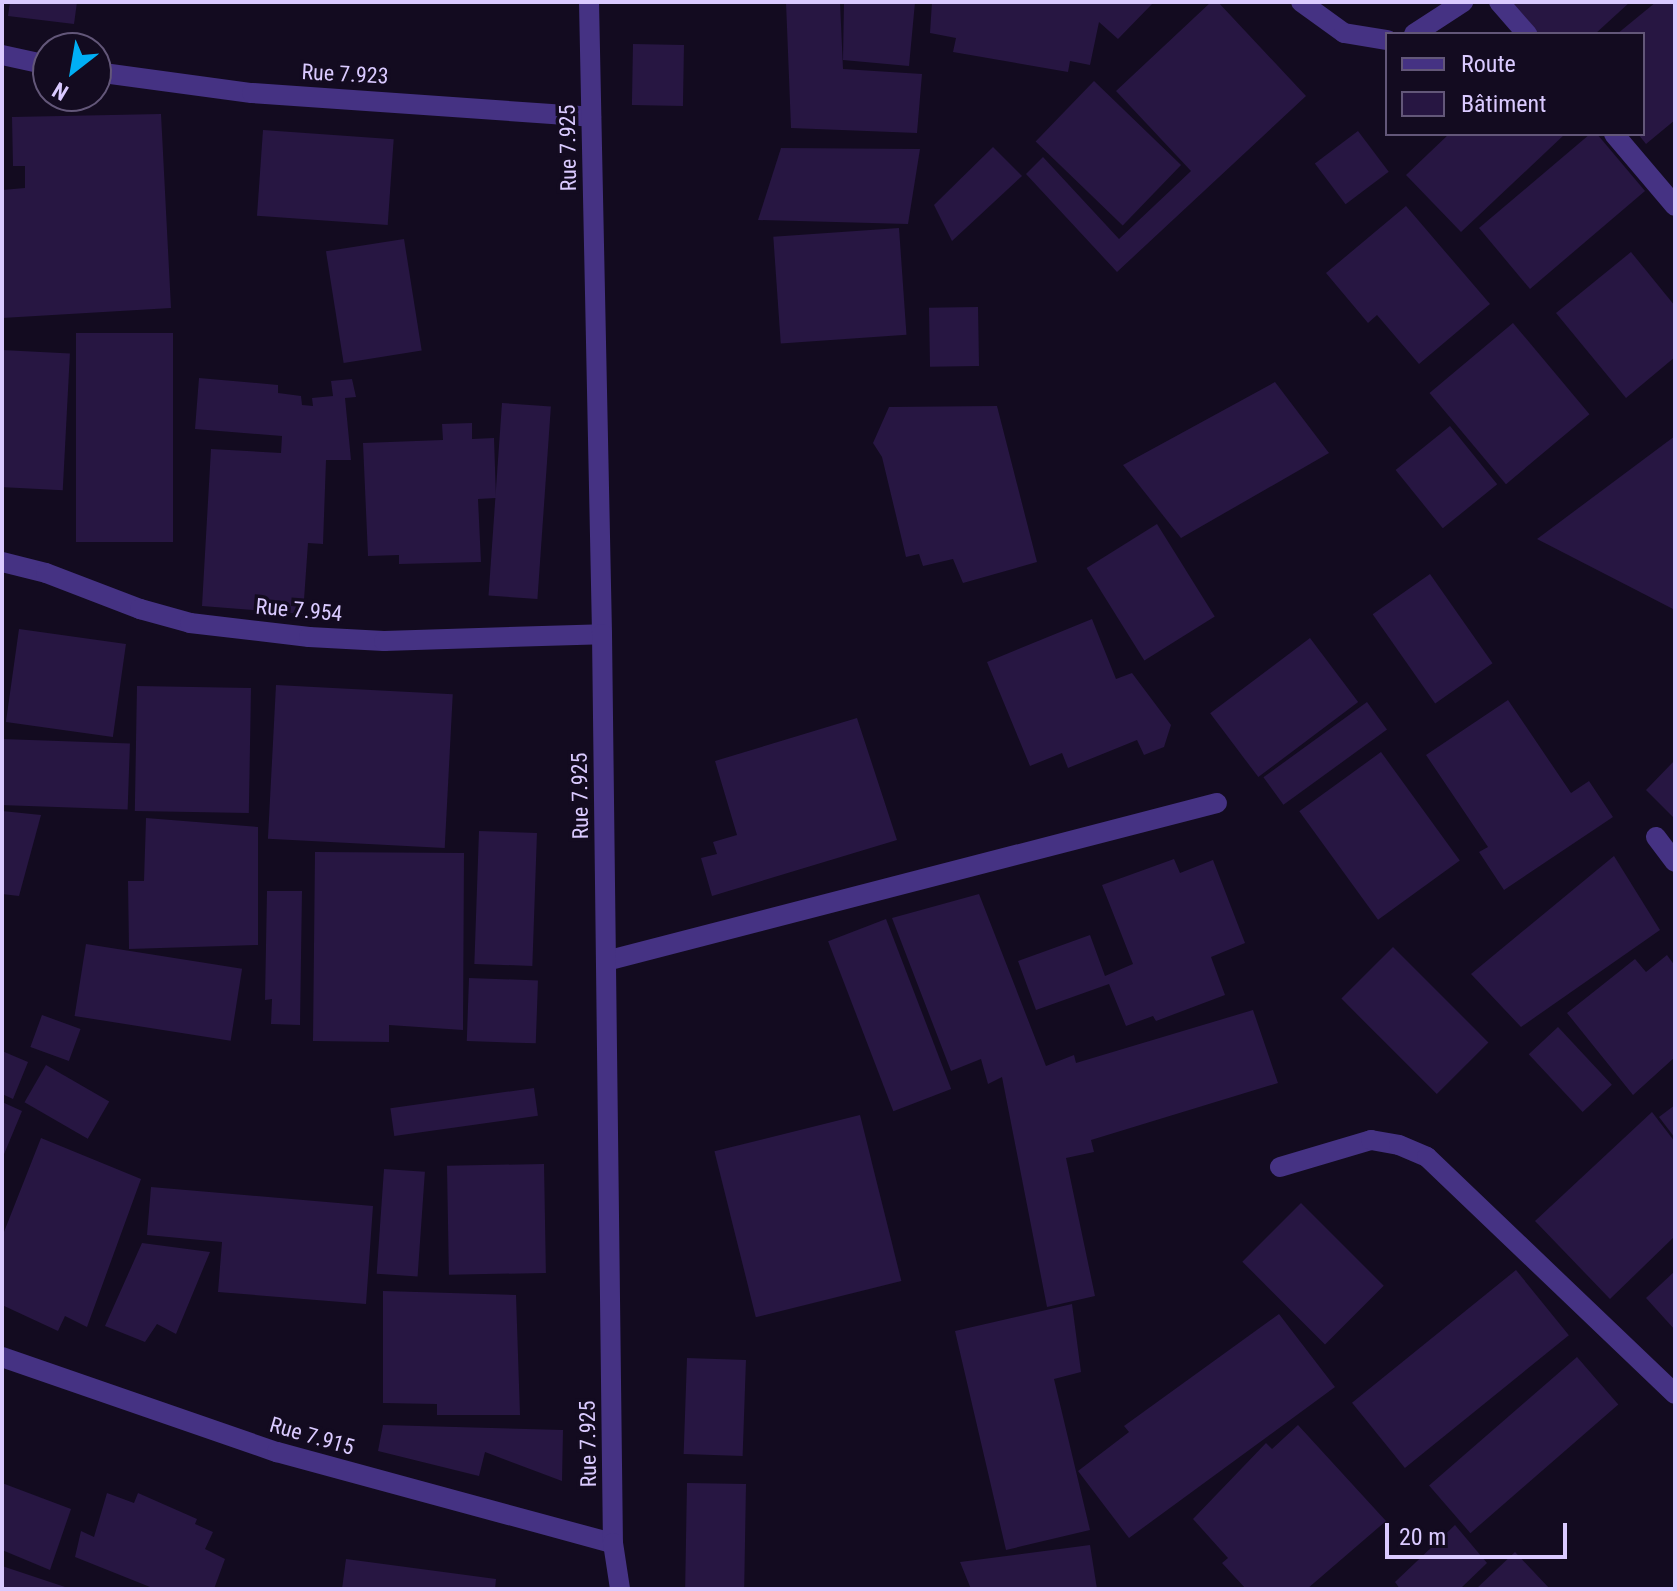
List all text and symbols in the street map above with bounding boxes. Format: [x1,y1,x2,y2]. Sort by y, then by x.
north arrow [32,32,112,112]
legend [1385,32,1645,136]
text: Route [1461,50,1516,78]
street label: Rue 7.923 [301,59,389,89]
text: N [48,77,73,105]
text: Bâtiment [1461,90,1546,118]
street label: Rue 7.925 [554,104,582,192]
street label: Rue 7.954 [255,593,343,627]
street label: Rue 7.925 [566,752,594,840]
street label: Rue 7.925 [574,1400,602,1488]
street label: Rue 7.915 [267,1411,357,1461]
scale bar [1389,1507,1571,1557]
text: 20 m [1399,1523,1446,1551]

